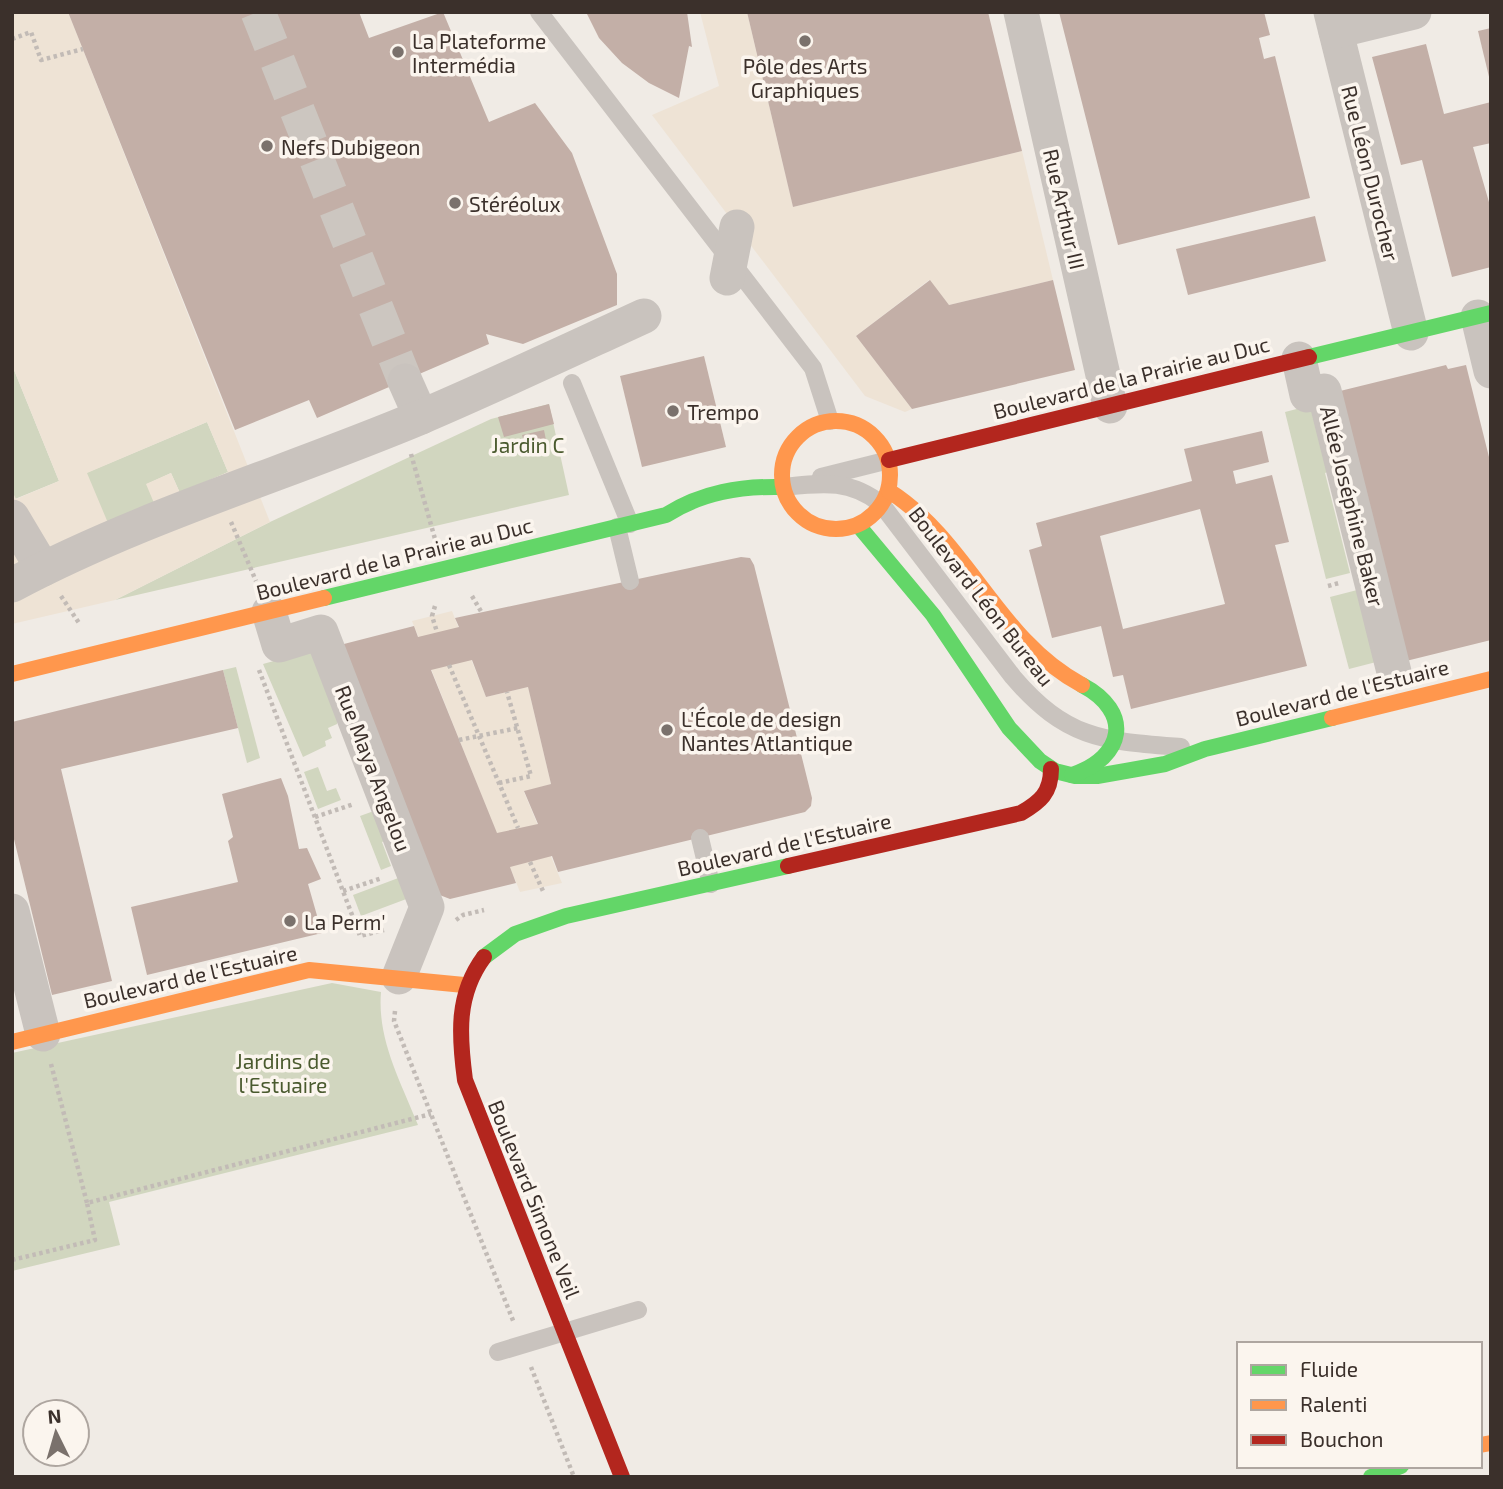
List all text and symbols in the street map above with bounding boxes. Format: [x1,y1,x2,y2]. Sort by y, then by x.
place label: La Plateforme Intermédia [412,28,546,77]
marker: Pôle des Arts Graphiques [797,33,813,49]
marker: La Plateforme Intermédia [390,44,406,60]
place label: Pôle des Arts Graphiques [743,53,867,102]
street label: Rue Léon Durocher [1337,83,1405,264]
place label: Nefs Dubigeon [281,134,421,159]
marker: Nefs Dubigeon [259,138,275,154]
street label: Rue Arthur III [1039,146,1091,272]
place label: Stéréolux [469,191,561,216]
marker: Stéréolux [447,195,463,211]
street label: Boulevard de la Prairie au Duc [990,331,1272,423]
place label: Trempo [687,399,759,424]
marker: Trempo [665,403,681,419]
street label: Allée Joséphine Baker [1316,403,1390,609]
park label: Jardin C [492,432,565,457]
street label: Boulevard Léon Bureau [904,501,1060,691]
street label: Boulevard de la Prairie au Duc [253,512,535,604]
street label: Boulevard de l'Estuaire [1233,653,1451,731]
street label: Rue Maya Angelou [331,681,417,855]
place label: L'École de design Nantes Atlantique [681,706,853,755]
marker: L'École de design Nantes Atlantique [659,722,675,738]
street label: Boulevard de l'Estuaire [675,807,893,881]
place label: La Perm' [304,909,386,934]
marker: La Perm' [282,913,298,929]
street label: Boulevard de l'Estuaire [81,939,299,1013]
park label: Jardins de l'Estuaire [236,1048,330,1097]
street label: Boulevard Simone Veil [484,1096,586,1302]
legend [1237,1342,1482,1468]
text: Fluide [1300,1356,1358,1381]
text: Ralenti [1300,1391,1367,1416]
north arrow [21,1398,91,1468]
text: N [47,1404,62,1428]
text: Bouchon [1300,1426,1384,1451]

